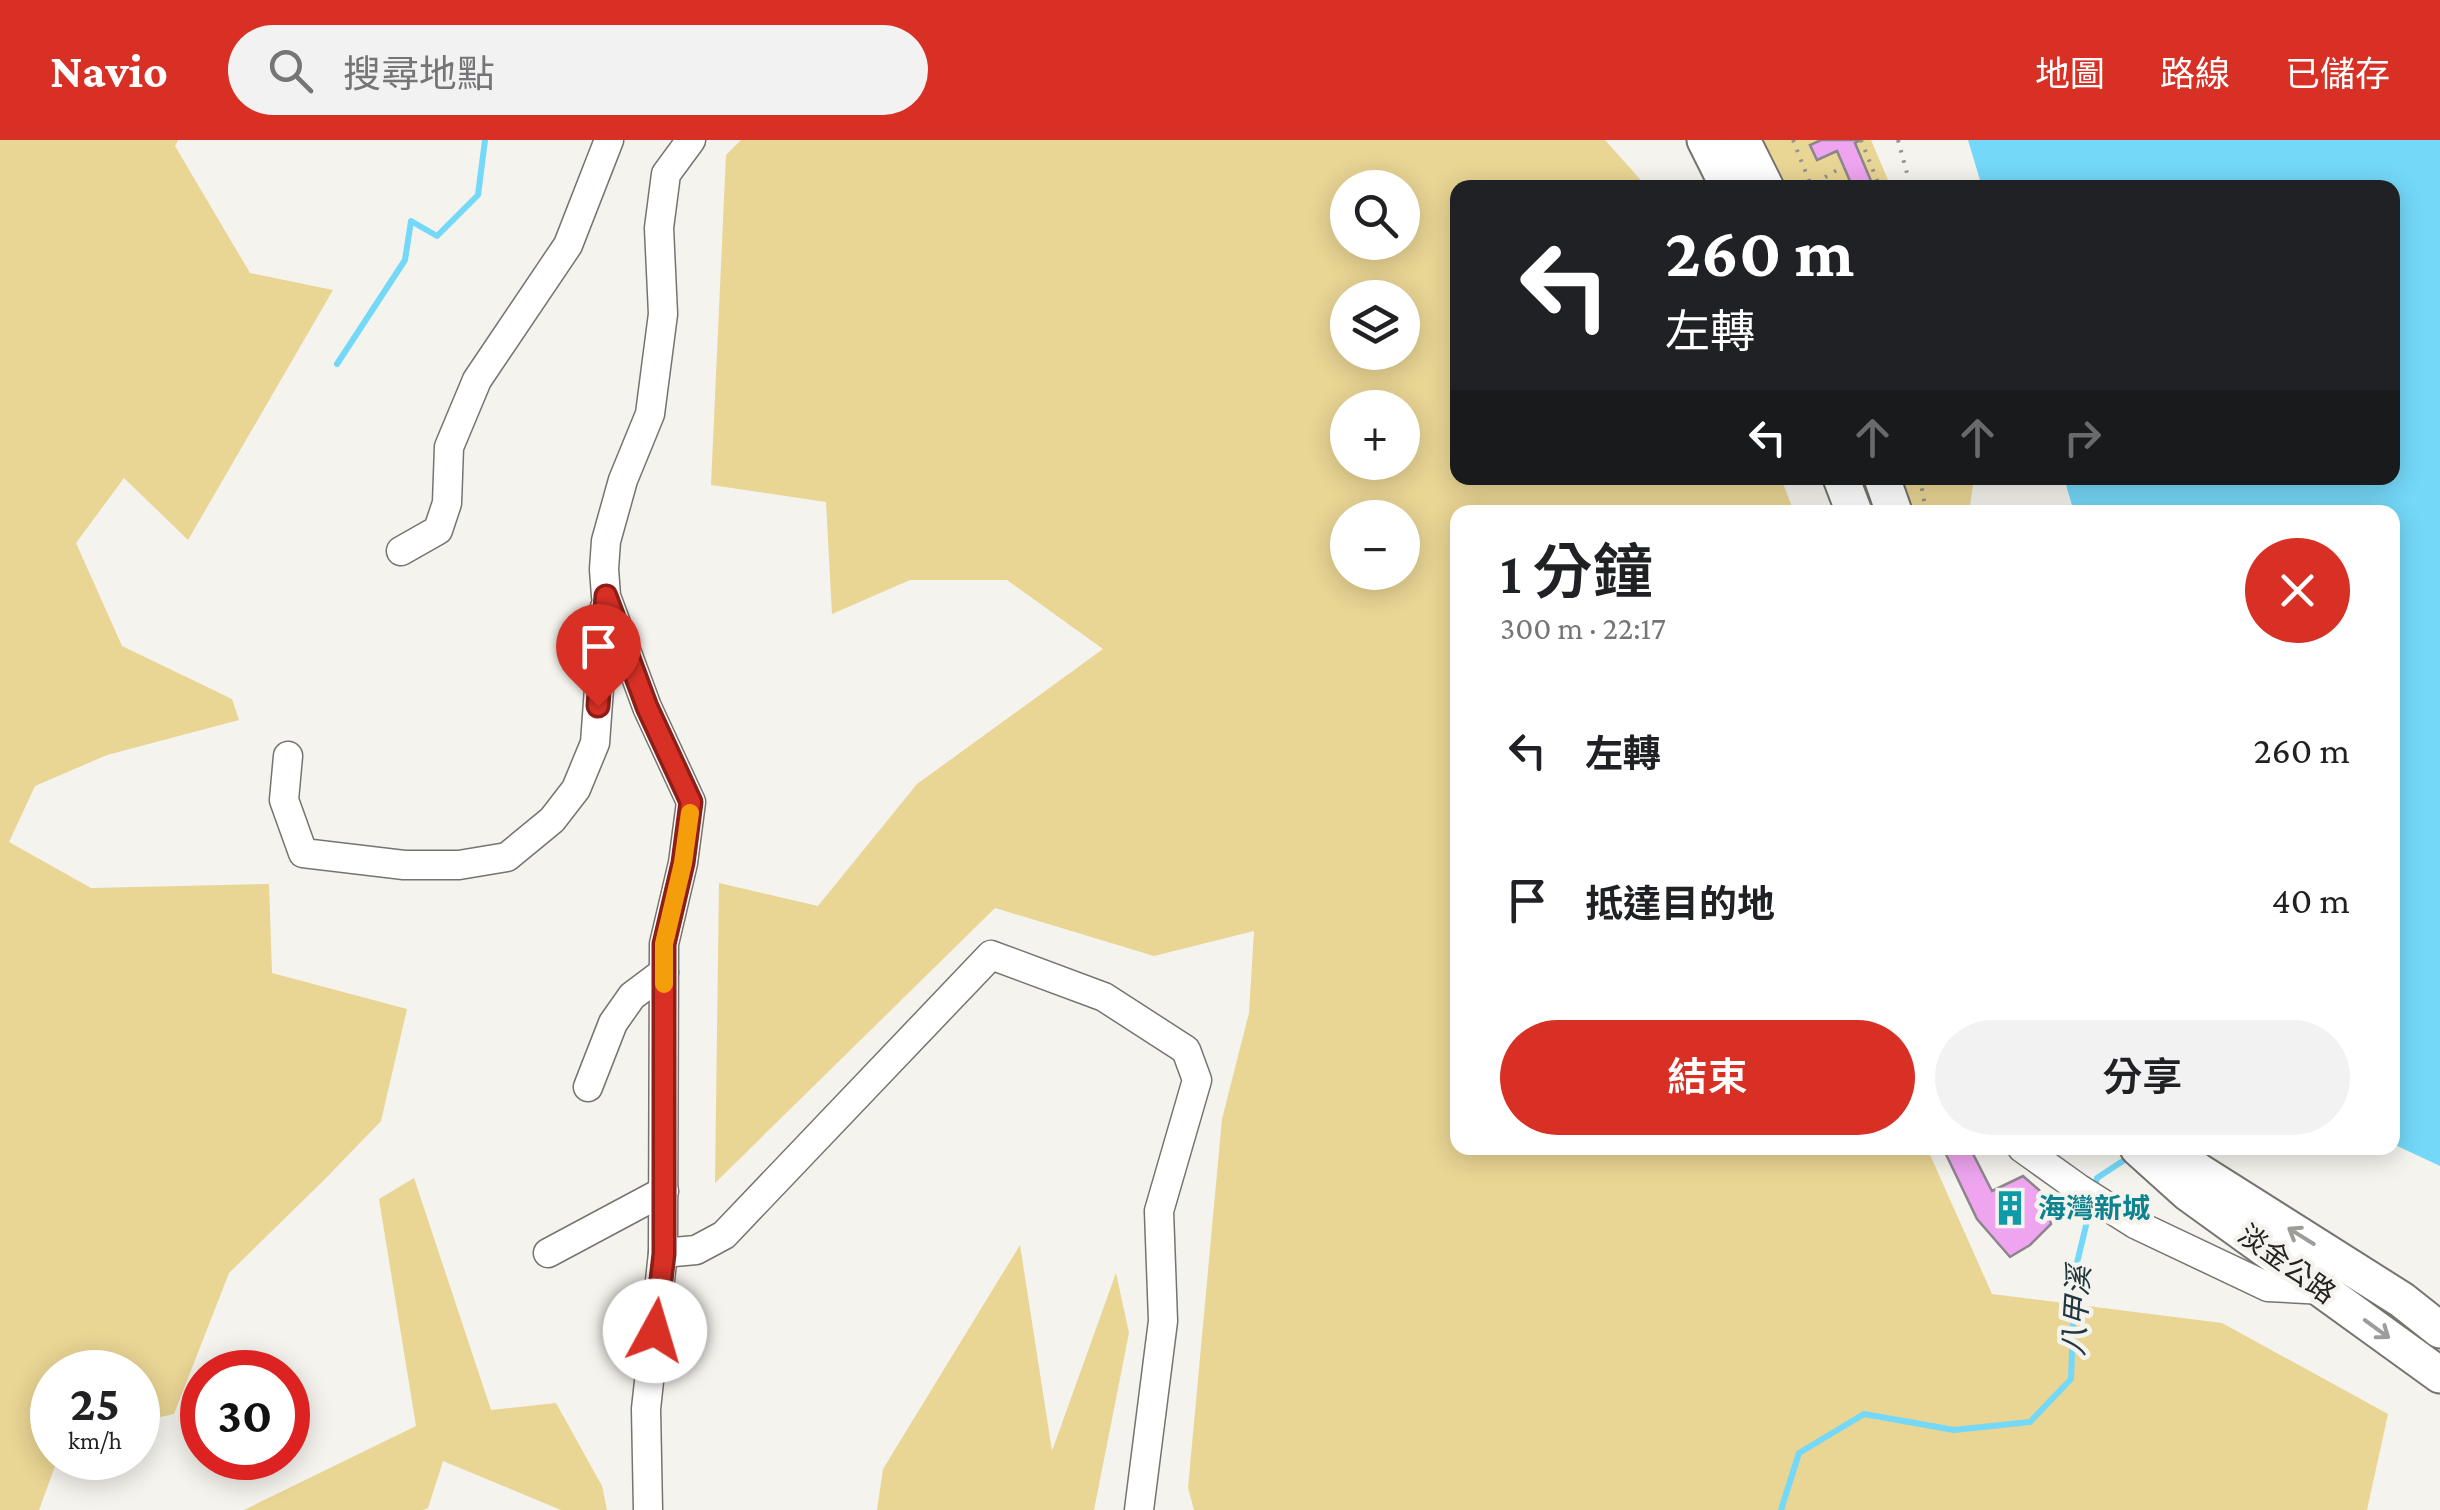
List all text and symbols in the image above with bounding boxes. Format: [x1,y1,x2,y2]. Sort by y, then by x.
search box [228,25,928,115]
icon: search [263,43,318,98]
text: Navio [50,44,168,97]
text: 搜尋地點 [343,53,495,95]
text: 地圖 [2035,55,2105,94]
text: 路線 [2160,55,2230,94]
text: 已儲存 [2285,55,2390,94]
map controls [1330,170,1420,590]
button: search [1330,170,1420,260]
text: 260 m [1665,213,1854,291]
icon: left [1500,220,1630,350]
button: layers [1330,280,1420,370]
text: 左轉 [1665,307,1755,357]
button: + [1330,390,1420,480]
icon: left [1740,410,1795,465]
icon: ahead [1845,410,1900,465]
icon: ahead [1950,410,2005,465]
icon: right [2055,410,2110,465]
button: − [1330,500,1420,590]
button: close [2245,538,2350,643]
text: 1 分鐘 [1500,539,1653,606]
pin [556,604,641,707]
text: 300 m · 22:17 [1500,610,1666,646]
icon: arrive [571,619,626,674]
icon: left [1500,723,1555,778]
text: 260 m [2253,729,2350,771]
text: 左轉 [1585,733,1661,775]
icon: arrive [1500,873,1555,928]
text: 40 m [2271,879,2350,921]
text: 抵達目的地 [1585,883,1775,925]
button: 結束 [1500,1020,1915,1135]
button: 分享 [1935,1020,2350,1135]
building icon: 海灣新城 [1991,1189,2029,1227]
place label: 海灣新城 [2038,1193,2150,1224]
street label: 淡金公路 [2233,1219,2341,1309]
one-way arrow [2287,1226,2316,1247]
water label: 八甲溪 [2056,1261,2096,1357]
position arrow [603,1279,707,1383]
one-way arrow [2363,1318,2390,1339]
speed limit sign: 30 [180,1350,310,1480]
text: 25 [70,1375,120,1431]
text: km/h [68,1427,122,1454]

